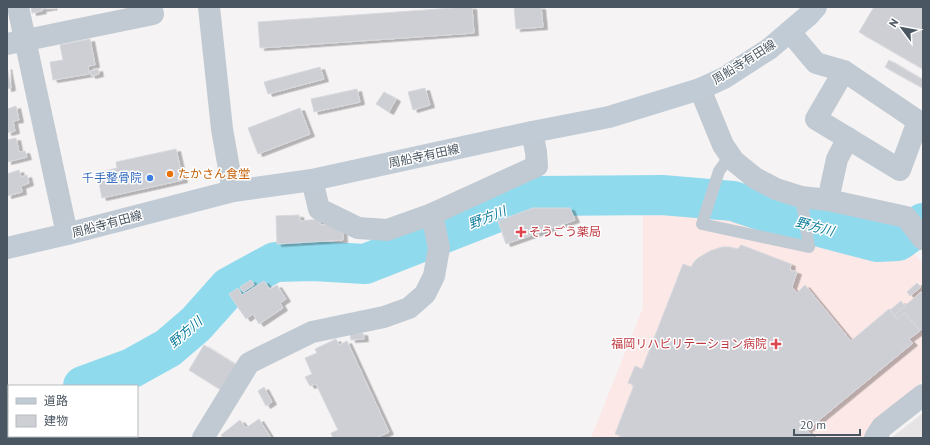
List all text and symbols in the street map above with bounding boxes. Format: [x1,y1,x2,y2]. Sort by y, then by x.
north arrow [882,8,922,48]
text: N [886,16,901,29]
street label: 周船寺有田線 [709,36,778,87]
street label: 周船寺有田線 [387,141,461,170]
place label: たかさん食堂 [178,166,250,181]
marker: たかさん食堂 [165,169,175,179]
place label: 千手整骨院 [82,170,142,185]
marker: 千手整骨院 [145,173,155,183]
water label: 野方川 [466,202,510,232]
street label: 周船寺有田線 [70,207,144,240]
water label: 野方川 [794,213,838,240]
place label: そうごう薬局 [529,224,601,239]
marker: そうごう薬局 [516,227,526,237]
water label: 野方川 [165,312,207,352]
place label: 福岡リハビリテーション病院 [611,336,767,351]
marker: 福岡リハビリテーション病院 [770,338,782,350]
legend [8,385,138,437]
text: 道路 [44,393,68,408]
scale bar [794,411,860,437]
text: 建物 [44,413,68,428]
text: 20 m [800,417,826,432]

